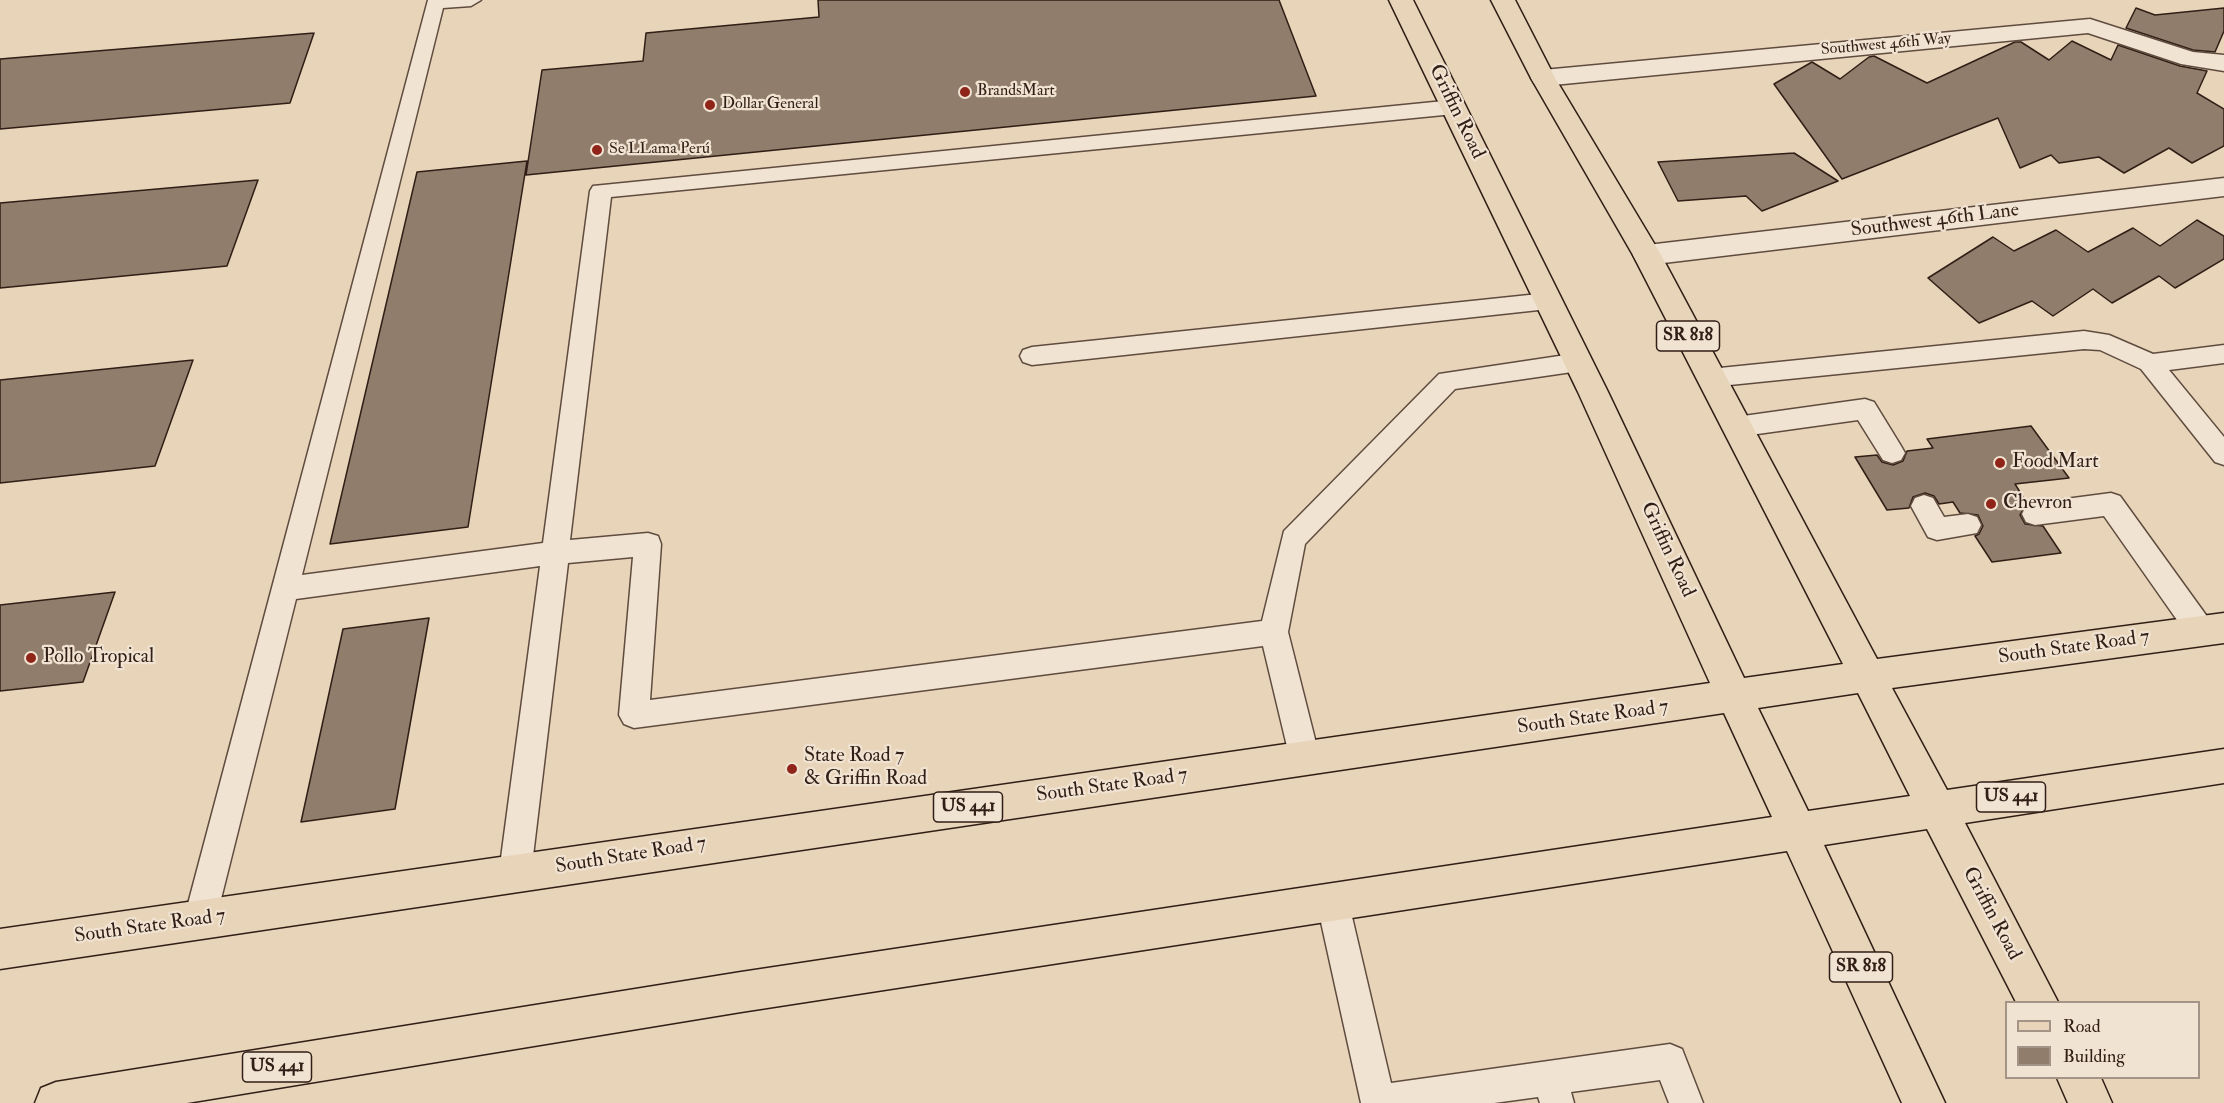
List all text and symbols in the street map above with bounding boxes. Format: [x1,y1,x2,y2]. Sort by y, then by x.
street label: Southwest 46th Way [1820,30,1952,60]
street label: Griffin Road [1423,61,1489,163]
place label: BrandsMart [977,82,1055,102]
marker: BrandsMart [958,85,972,99]
place label: Dollar General [722,95,818,115]
marker: Dollar General [703,98,717,112]
place label: Se LLama Perú [609,140,710,160]
marker: Se LLama Perú [590,143,604,157]
street label: Southwest 46th Lane [1850,199,2020,243]
road number: SR 818 [1656,321,1720,351]
place label: Food Mart [2012,451,2099,475]
marker: Food Mart [1993,456,2007,470]
place label: Chevron [2003,492,2072,516]
marker: Chevron [1984,497,1998,511]
street label: Griffin Road [1635,499,1699,601]
street label: South State Road 7 [1997,626,2151,670]
place label: Pollo Tropical [43,646,154,670]
marker: Pollo Tropical [24,651,38,665]
street label: South State Road 7 [1516,696,1670,740]
place label: State Road 7 & Griffin Road [804,745,927,792]
marker: State Road 7 & Griffin Road [785,762,799,776]
street label: South State Road 7 [1035,764,1189,808]
road number: US 441 [1976,782,2046,812]
road number: US 441 [934,792,1002,822]
street label: South State Road 7 [554,832,708,880]
street label: Griffin Road [1956,863,2026,965]
street label: South State Road 7 [73,905,227,949]
road number: SR 818 [1830,952,1892,982]
legend [2005,1001,2200,1079]
text: Road [2063,1015,2101,1038]
text: Building [2063,1045,2125,1068]
road number: US 441 [242,1052,312,1082]

